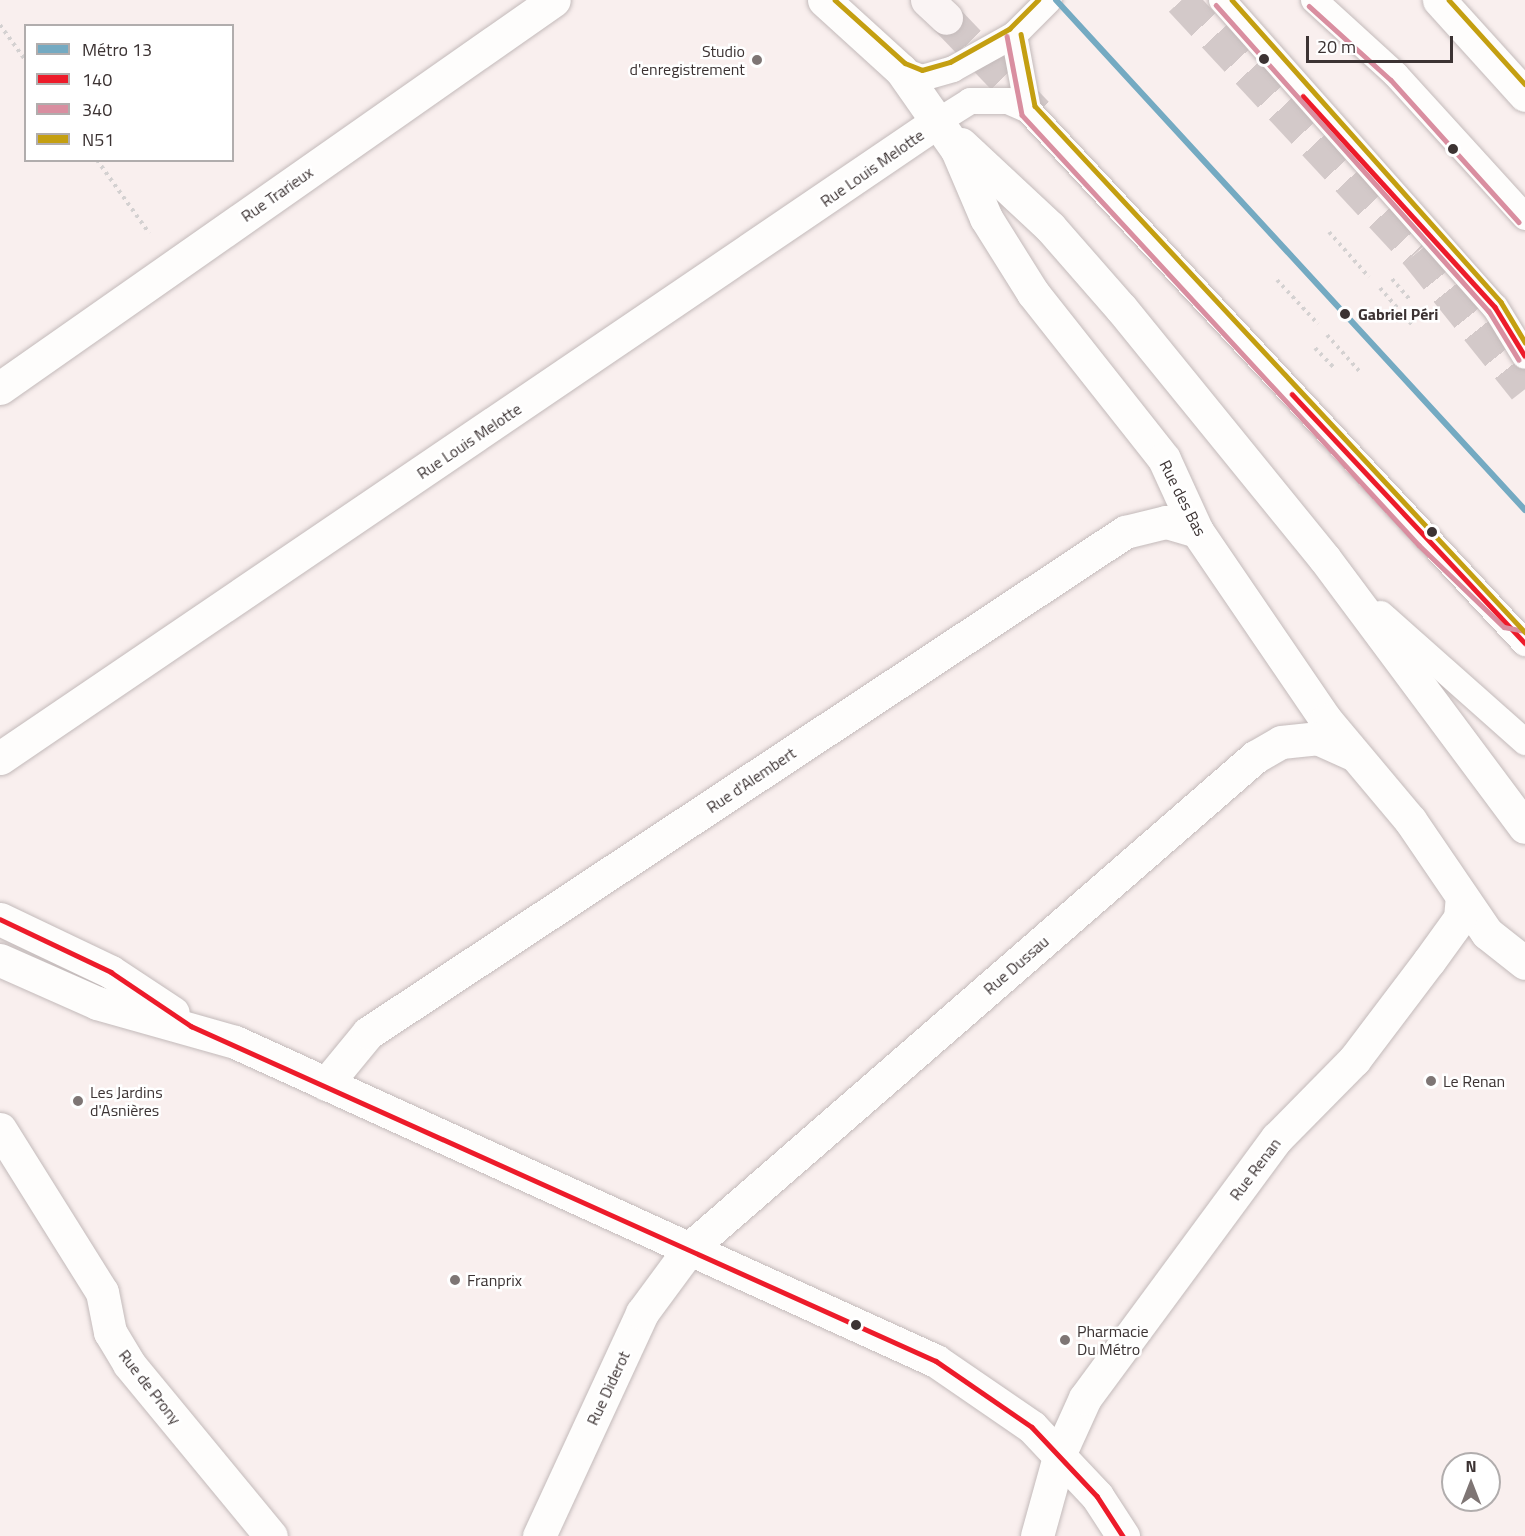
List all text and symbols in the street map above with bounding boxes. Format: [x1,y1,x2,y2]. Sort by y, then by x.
legend [24,24,234,162]
scale bar [1309,24,1456,62]
text: 20 m [1317,33,1356,60]
text: Métro 13 [82,36,152,63]
place label: Studio d'enregistrement [629,41,745,79]
marker: Studio d'enregistrement [750,53,764,67]
unlabelled marker [1258,53,1270,65]
text: 140 [82,66,112,93]
text: 340 [82,96,112,123]
street label: Rue Louis Melotte [817,125,927,211]
text: N51 [82,126,114,153]
unlabelled marker [1447,143,1459,155]
street label: Rue Trarieux [237,162,317,226]
place label: Gabriel Péri [1358,304,1438,324]
marker: Gabriel Péri [1336,305,1354,323]
street label: Rue Louis Melotte [413,399,525,483]
street label: Rue des Bas [1156,457,1210,539]
unlabelled marker [1426,526,1438,538]
street label: Rue d'Alembert [703,743,799,817]
street label: Rue Dussau [979,931,1053,999]
place label: Le Renan [1443,1071,1505,1091]
marker: Le Renan [1424,1074,1438,1088]
place label: Les Jardins d'Asnières [90,1082,163,1120]
marker: Les Jardins d'Asnières [71,1094,85,1108]
street label: Rue Renan [1225,1134,1285,1204]
place label: Franprix [467,1270,522,1290]
marker: Franprix [448,1273,462,1287]
unlabelled marker [850,1319,862,1331]
place label: Pharmacie Du Métro [1077,1321,1149,1359]
marker: Pharmacie Du Métro [1058,1333,1072,1347]
street label: Rue de Prony [115,1346,185,1428]
street label: Rue Diderot [582,1348,634,1428]
north arrow [1441,1452,1501,1512]
text: N [1465,1454,1477,1478]

